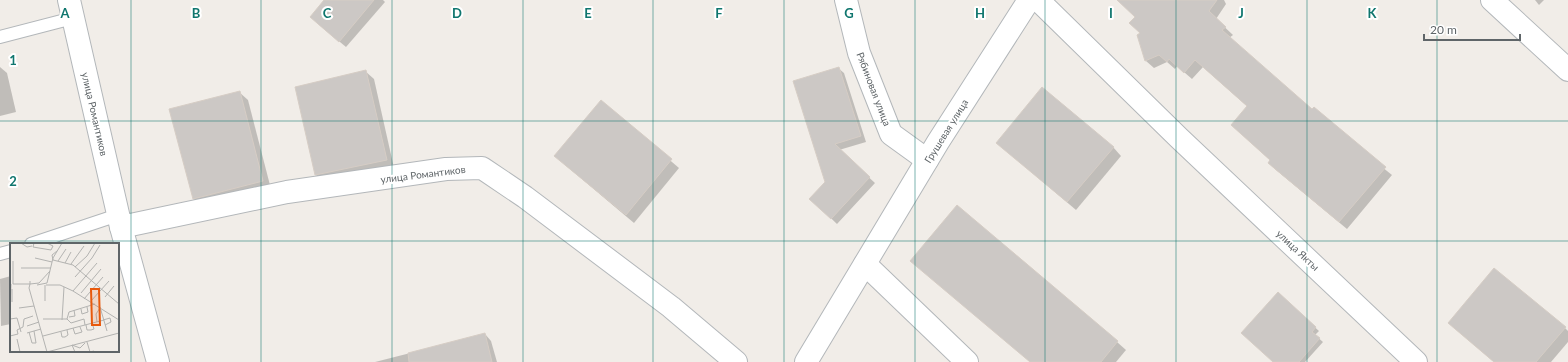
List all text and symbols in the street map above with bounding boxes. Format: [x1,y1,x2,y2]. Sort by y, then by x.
text: A [59,5,70,21]
text: B [192,5,201,21]
text: C [323,5,332,21]
text: D [452,5,462,21]
text: E [584,5,592,21]
text: F [715,5,723,21]
text: G [844,5,854,21]
text: H [975,5,985,21]
text: I [1109,5,1113,21]
text: J [1238,5,1244,21]
text: K [1368,5,1378,21]
scale bar [1424,16,1520,42]
text: 20 m [1430,22,1457,37]
street label: Рябиновая улица [854,50,894,128]
text: 1 [9,52,17,68]
street label: улица Романтиков [80,71,110,157]
street label: Грушевая улица [922,97,970,165]
street label: улица Романтиков [380,163,466,185]
text: 2 [9,173,17,189]
street label: улица Якты [1274,227,1322,273]
inset map [10,243,119,352]

